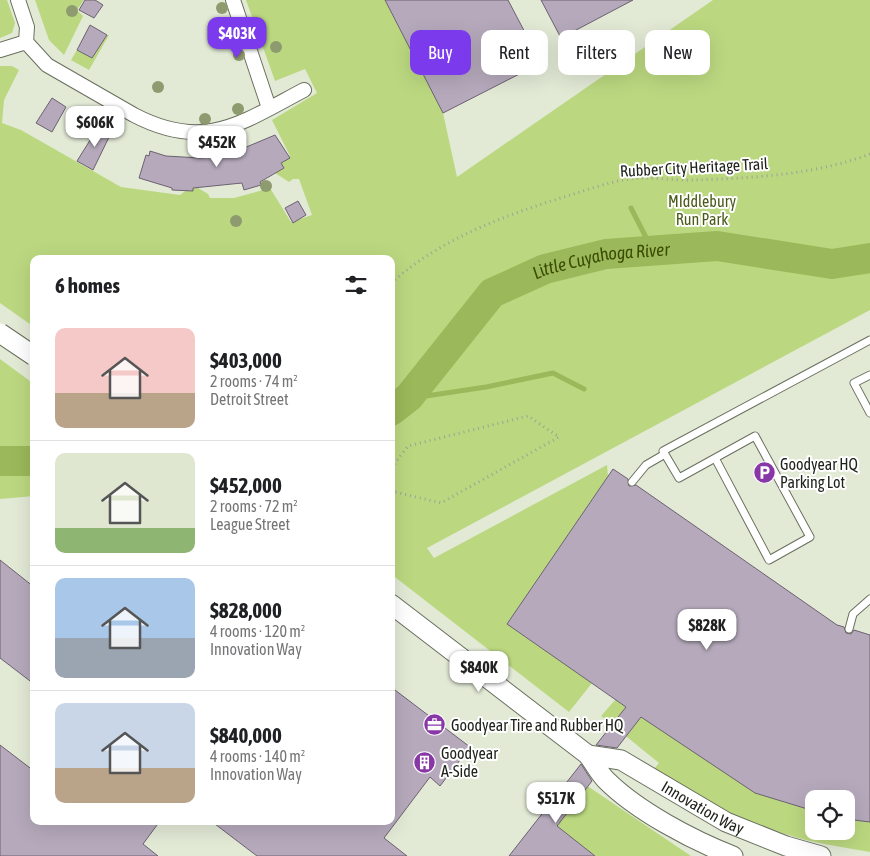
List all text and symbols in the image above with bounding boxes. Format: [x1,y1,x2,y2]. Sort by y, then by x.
pin: $403K [202,17,272,59]
text: $403K [218,24,256,42]
chip: Buy [410,30,471,75]
chip: Rent [481,30,548,75]
chip: Filters [558,30,635,75]
chip: New [645,30,710,75]
pin: $606K [60,106,130,148]
text: $606K [76,113,114,131]
pin: $452K [182,126,252,168]
text: $452K [198,133,236,151]
street label: Rubber City Heritage Trail [620,154,769,181]
park label: MIddlebury Run Park [668,192,736,228]
water label: Little Cuyahoga River [529,238,671,283]
icon: filters [342,271,370,299]
text: 6 homes [55,273,120,297]
icon: home [95,348,155,408]
text: $403,000 [210,348,282,372]
text: 2 rooms · 74 m² [210,372,298,390]
text: Detroit Street [210,390,289,408]
place label: Goodyear HQ Parking Lot [780,455,858,492]
parking icon: Goodyear HQ Parking Lot [752,461,776,485]
icon: home [95,473,155,533]
text: $452,000 [210,473,282,497]
text: 2 rooms · 72 m² [210,497,298,515]
text: League Street [210,515,290,533]
icon: home [95,598,155,658]
text: $828,000 [210,598,282,622]
pin: $828K [672,608,742,651]
text: $828K [688,616,726,634]
text: 4 rooms · 120 m² [210,622,305,640]
text: Innovation Way [210,640,302,658]
pin: $840K [444,650,514,693]
text: $840K [460,658,498,676]
office icon: Goodyear Tire and Rubber HQ [423,713,447,737]
place label: Goodyear Tire and Rubber HQ [451,716,624,735]
icon: home [95,723,155,783]
text: $840,000 [210,723,282,747]
place label: Goodyear A-Side [441,744,498,780]
text: 4 rooms · 140 m² [210,747,305,765]
building icon: Goodyear A-Side [413,750,437,774]
text: Innovation Way [210,765,302,783]
street label: Innovation Way [658,777,747,838]
pin: $517K [521,782,591,824]
text: $517K [537,789,575,807]
map controls [805,790,855,840]
button: locate [805,790,855,840]

